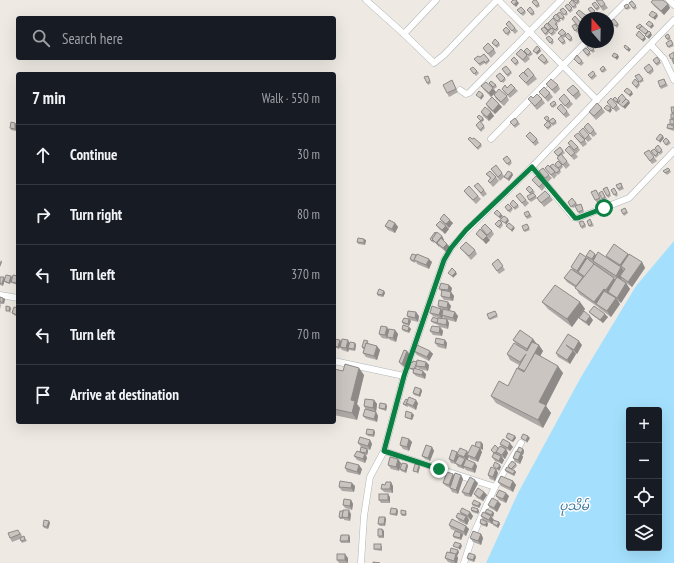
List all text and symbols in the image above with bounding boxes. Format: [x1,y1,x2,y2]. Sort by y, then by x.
north arrow [578,12,614,48]
search box [16,16,336,60]
icon: search [30,27,52,49]
text: Search here [62,29,123,48]
text: 7 min [32,87,66,109]
text: Walk · 550 m [262,90,320,107]
icon: ahead [32,144,54,166]
text: Continue [70,145,117,164]
text: 30 m [297,146,320,163]
route start [595,199,613,217]
icon: right [32,204,54,226]
text: Turn right [70,205,122,224]
text: 80 m [297,206,320,223]
icon: left [32,264,54,286]
text: Turn left [70,265,115,284]
text: 370 m [291,266,320,283]
icon: left [32,324,54,346]
text: Turn left [70,325,115,344]
text: 70 m [297,326,320,343]
icon: arrive [32,384,54,406]
text: Arrive at destination [70,385,179,404]
map controls [626,407,662,551]
button: + [626,407,662,443]
button: − [626,443,662,479]
route end [430,460,448,478]
button: locate [626,479,662,515]
water label: ပုသိမ် [559,497,590,516]
button: layers [626,515,662,551]

